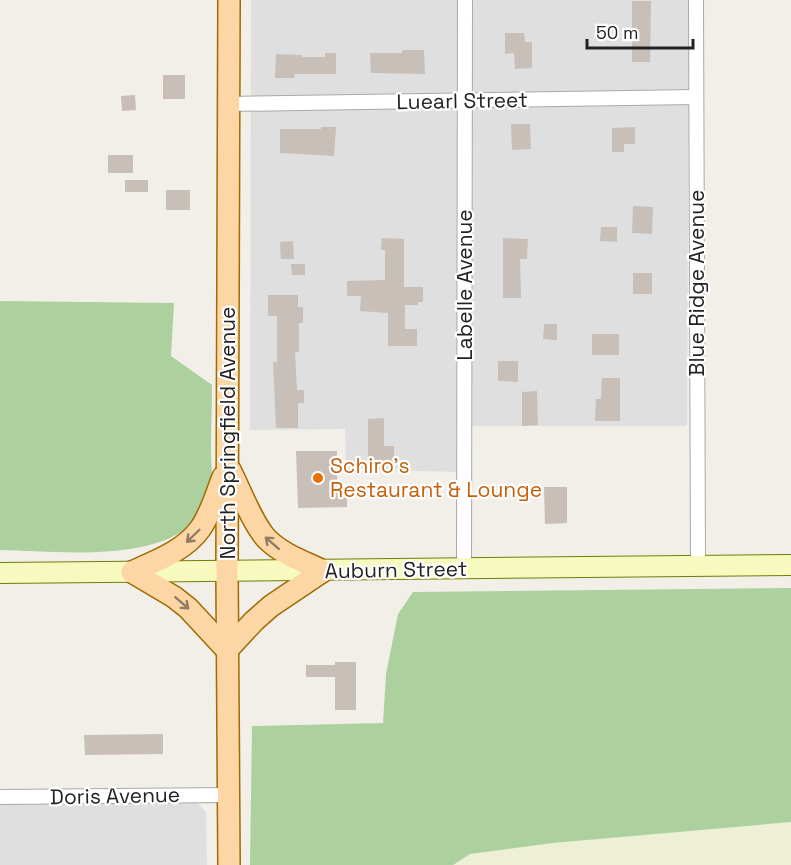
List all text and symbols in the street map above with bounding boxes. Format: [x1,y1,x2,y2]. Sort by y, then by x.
scale bar [587,12,694,50]
text: 50 m [596,21,638,44]
street label: Luearl Street [396,86,528,115]
street label: Blue Ridge Avenue [683,190,710,376]
street label: Labelle Avenue [451,209,478,361]
street label: North Springfield Avenue [214,307,241,559]
place label: Schiro's Restaurant & Lounge [330,452,542,503]
marker: Schiro's Restaurant & Lounge [311,471,325,485]
one-way arrow [185,529,200,543]
one-way arrow [265,536,280,550]
street label: Auburn Street [324,555,468,584]
one-way arrow [174,597,190,610]
street label: Doris Avenue [50,781,180,810]

